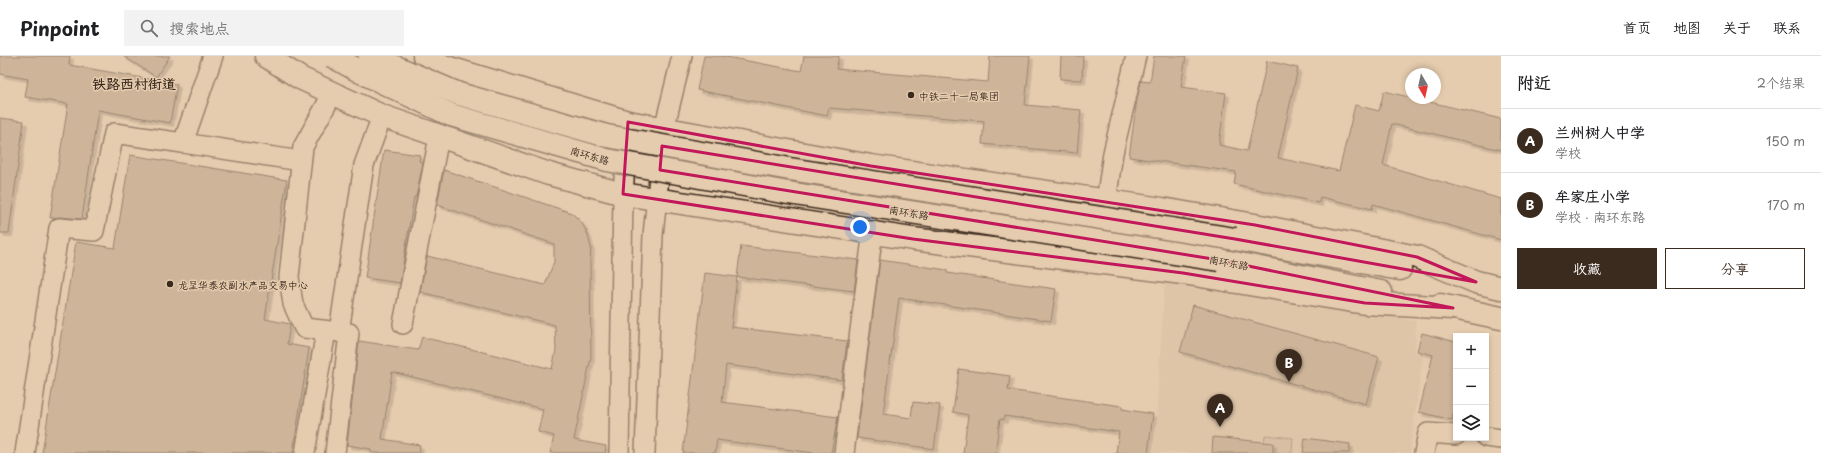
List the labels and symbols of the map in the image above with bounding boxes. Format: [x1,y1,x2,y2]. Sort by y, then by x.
north arrow [1405,68,1441,104]
district label: 铁路西村街道 [92,73,176,94]
place label: 中铁二十一局集团 [919,88,999,103]
marker: 中铁二十一局集团 [906,90,916,100]
street label: 南环东路 [569,142,611,168]
street label: 南环东路 [888,201,930,223]
your location [850,217,870,237]
street label: 南环东路 [1208,251,1250,273]
place label: 龙呈华泰农副水产品交易中心 [178,277,308,292]
marker: 龙呈华泰农副水产品交易中心 [165,279,175,289]
pin: B [1276,349,1302,382]
pin: A [1207,394,1233,427]

